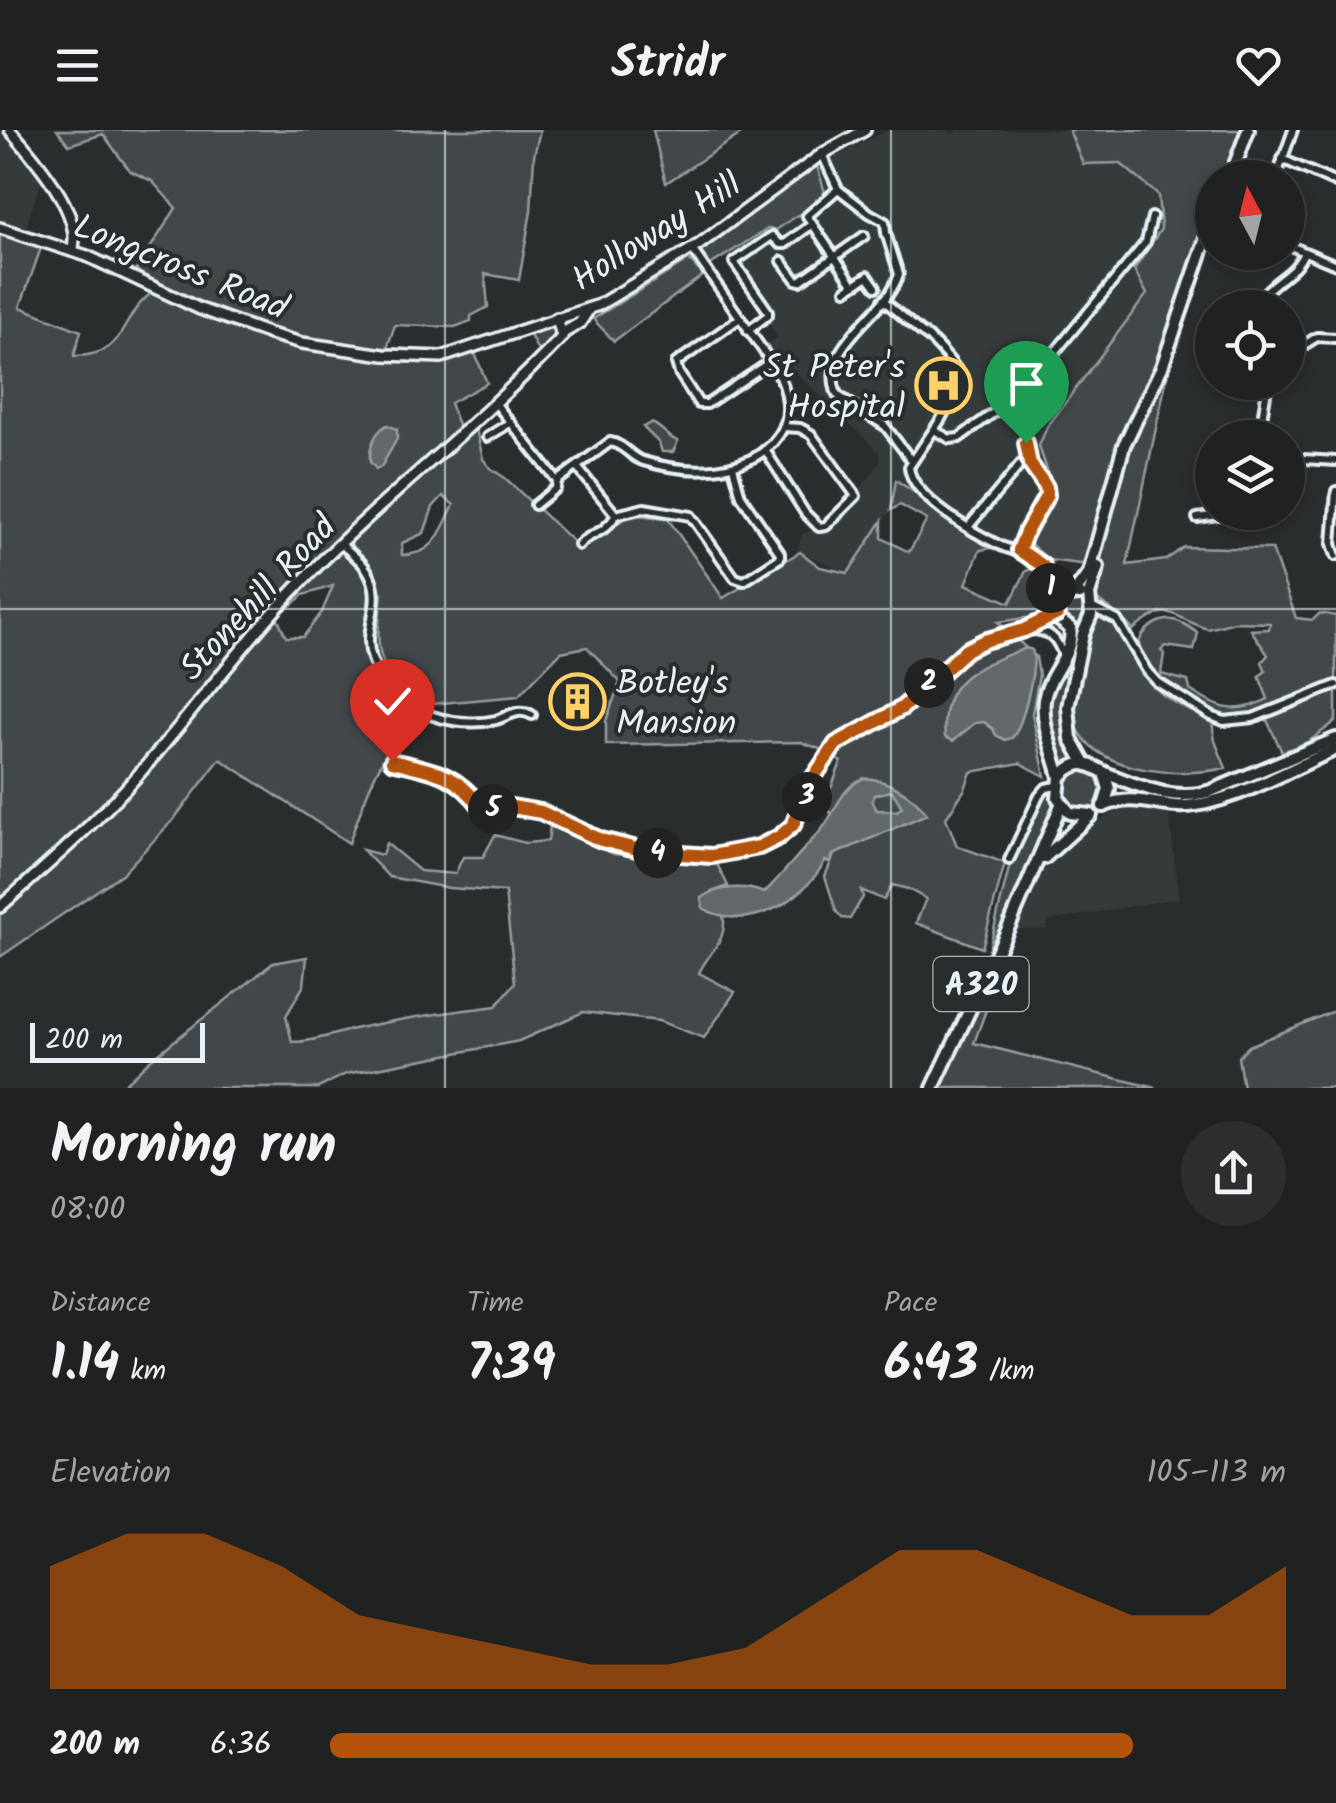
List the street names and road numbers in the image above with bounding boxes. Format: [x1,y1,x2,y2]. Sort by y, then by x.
street label: Holloway Hill [561,159,754,308]
street label: Longcross Road [64,200,297,338]
street label: Stonehill Road [167,502,353,695]
road number: A320 [934,957,1028,1011]

